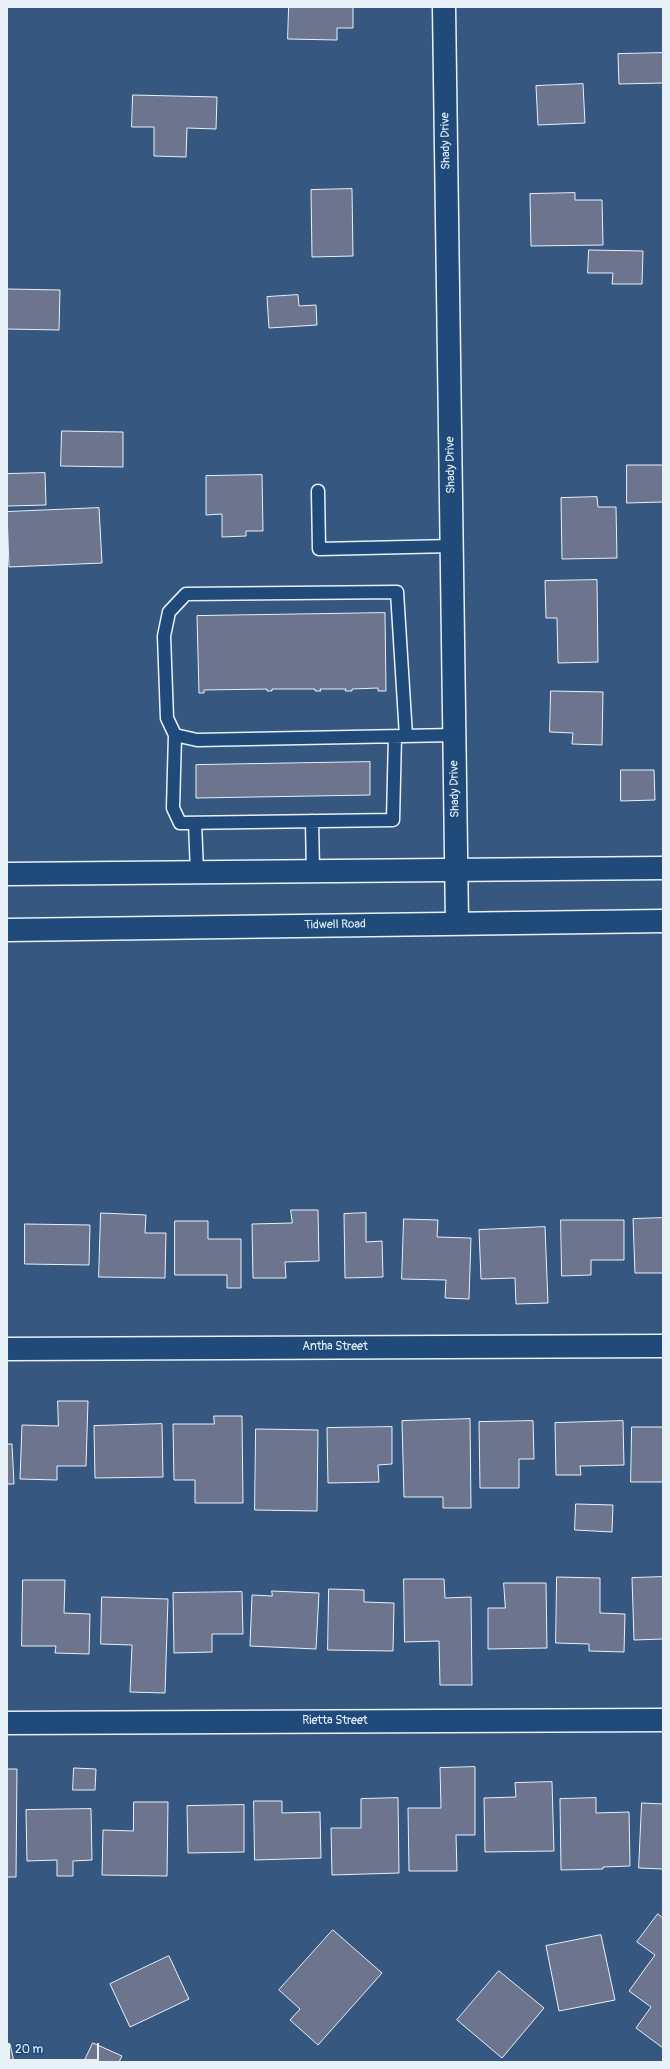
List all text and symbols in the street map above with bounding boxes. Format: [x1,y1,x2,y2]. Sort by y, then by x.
street label: Shady Drive [438,112,454,170]
street label: Shady Drive [443,436,459,494]
street label: Shady Drive [447,760,463,818]
street label: Tidwell Road [304,917,366,933]
street label: Antha Street [302,1340,368,1354]
street label: Rietta Street [302,1714,368,1728]
scale bar [10,2035,101,2061]
text: 20 m [15,2042,43,2057]

